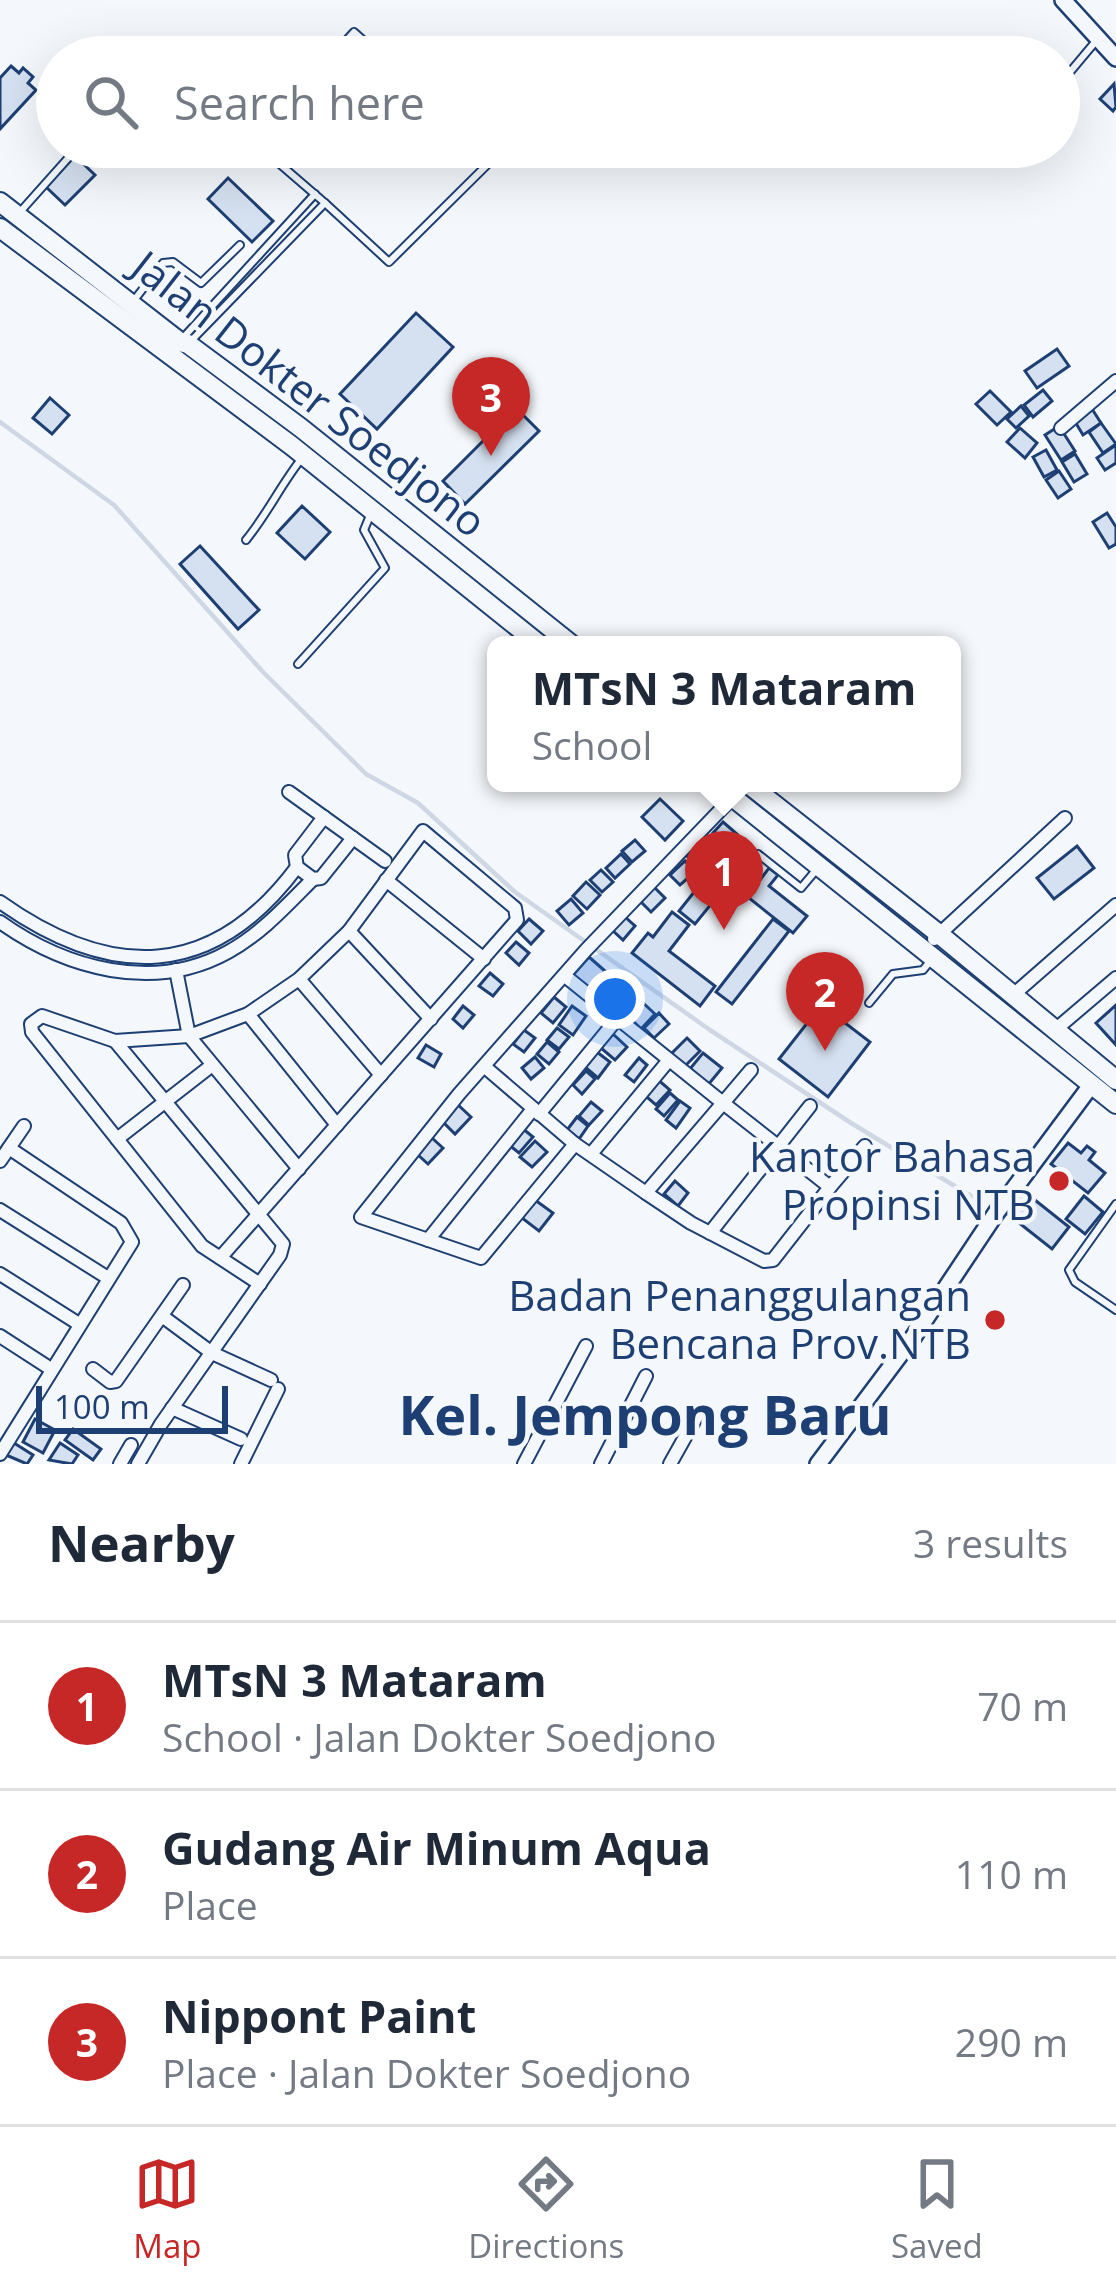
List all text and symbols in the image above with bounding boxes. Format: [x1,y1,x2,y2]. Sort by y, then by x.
search box [36,36,1080,168]
icon: search [78,69,144,135]
text: Search here [174,72,425,133]
street label: Jalan Dokter Soedjono [118,234,499,549]
pin: 3 [452,357,530,456]
popup [487,636,961,792]
text: MTsN 3 Mataram [532,657,916,718]
text: School [532,718,652,771]
pin: 1 [685,831,763,930]
pin: 2 [786,952,864,1051]
your location [585,969,645,1029]
place label: Kantor Bahasa Propinsi NTB [749,1127,1035,1232]
marker: Kantor Bahasa Propinsi NTB [1046,1168,1072,1194]
place label: Badan Penanggulangan Bencana Prov.NTB [508,1266,971,1371]
marker: Badan Penanggulangan Bencana Prov.NTB [982,1307,1008,1333]
district label: Kel. Jempong Baru [398,1377,892,1451]
scale bar [36,1380,228,1433]
text: 100 m [54,1384,150,1429]
text: Nearby [48,1507,235,1577]
text: 3 results [913,1516,1068,1569]
text: MTsN 3 Mataram [162,1649,547,1710]
text: 1 [76,1679,98,1732]
text: 70 m [977,1679,1068,1732]
text: School · Jalan Dokter Soedjono [162,1710,716,1763]
text: Gudang Air Minum Aqua [162,1817,711,1878]
text: 2 [76,1847,98,1900]
text: 110 m [955,1847,1068,1900]
text: Place [162,1878,258,1931]
text: Nippont Paint [162,1985,476,2046]
text: 3 [76,2015,98,2068]
text: 290 m [955,2015,1068,2068]
text: Place · Jalan Dokter Soedjono [162,2046,691,2099]
tab: Map [133,2151,202,2268]
tab: Directions [468,2151,624,2268]
tab: Saved [891,2151,983,2268]

